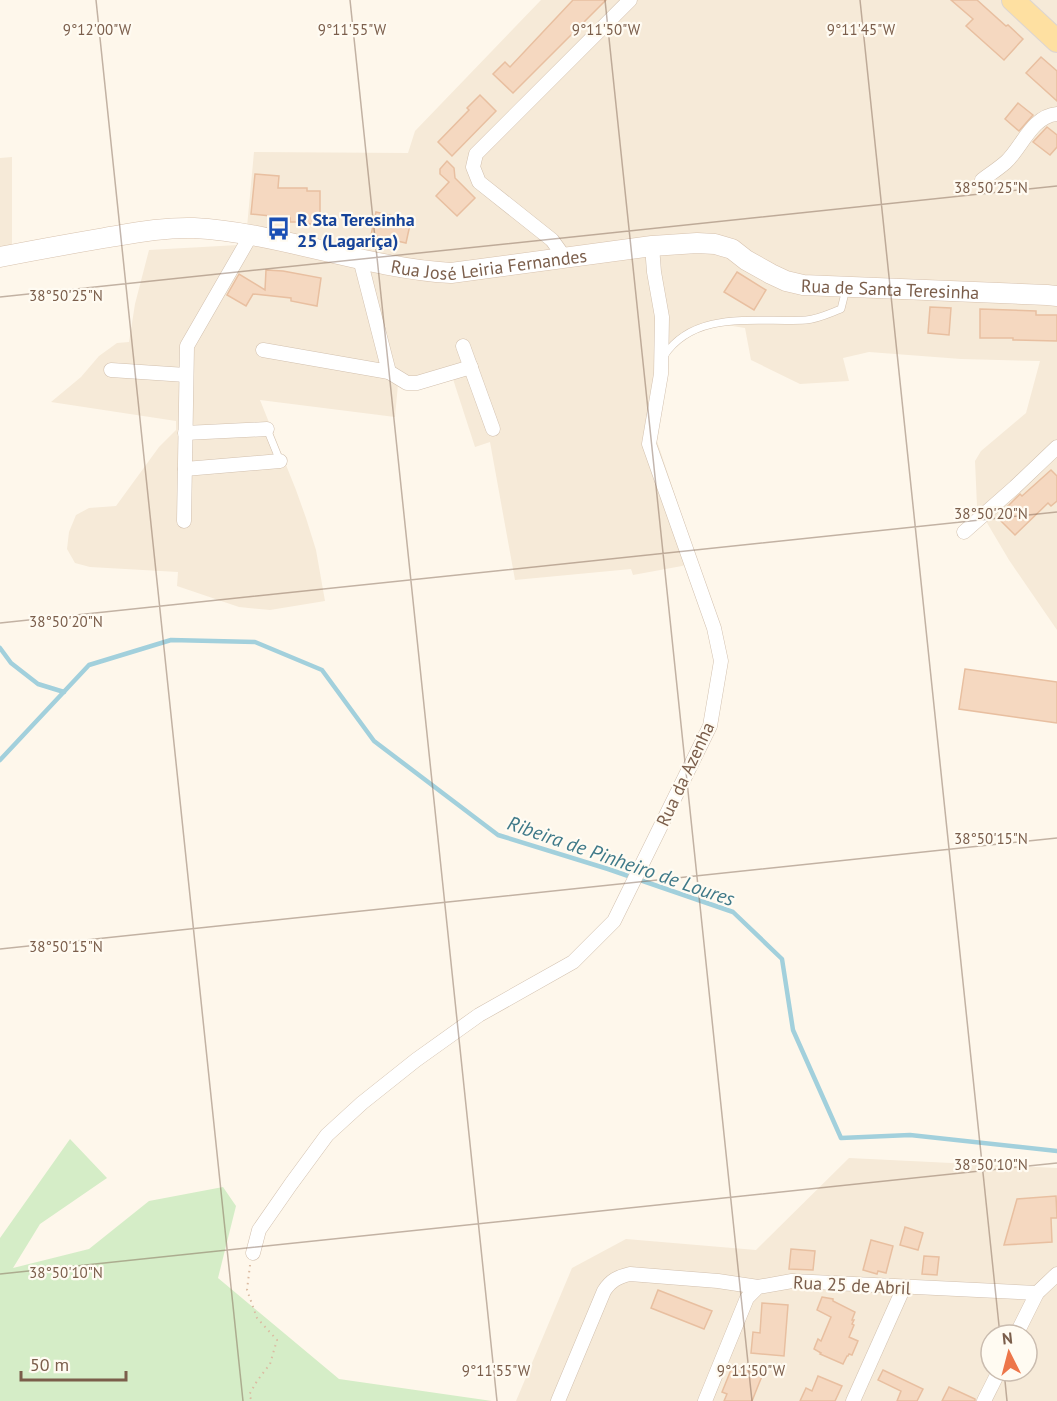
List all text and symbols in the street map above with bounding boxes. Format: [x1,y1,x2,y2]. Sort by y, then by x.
text: 9°12'00"W [63,20,132,39]
text: 9°11'55"W [318,20,387,39]
text: 9°11'50"W [572,20,641,39]
text: 9°11'45"W [827,20,896,39]
text: 38°50'25"N [954,178,1028,197]
place label: R Sta Teresinha 25 (Lagariça) [297,208,415,252]
bus stop icon: R Sta Teresinha 25 (Lagariça) [266,216,292,242]
street label: Rua José Leiria Fernandes [389,243,588,285]
street label: Rua de Santa Teresinha [800,273,980,304]
text: 38°50'25"N [29,286,103,305]
text: 38°50'20"N [954,504,1028,523]
text: 38°50'20"N [29,612,103,631]
street label: Rua da Azenha [651,718,719,830]
water label: Ribeira de Pinheiro de Loures [504,810,738,912]
text: 38°50'15"N [954,829,1028,848]
text: 38°50'15"N [29,937,103,956]
text: 38°50'10"N [954,1155,1028,1174]
text: 38°50'10"N [29,1263,103,1282]
street label: Rua 25 de Abril [793,1270,912,1300]
north arrow [979,1323,1039,1383]
text: N [1001,1328,1014,1349]
scale bar [21,1344,126,1382]
text: 50 m [30,1353,69,1376]
text: 9°11'55"W [462,1361,531,1380]
text: 9°11'50"W [717,1361,786,1380]

